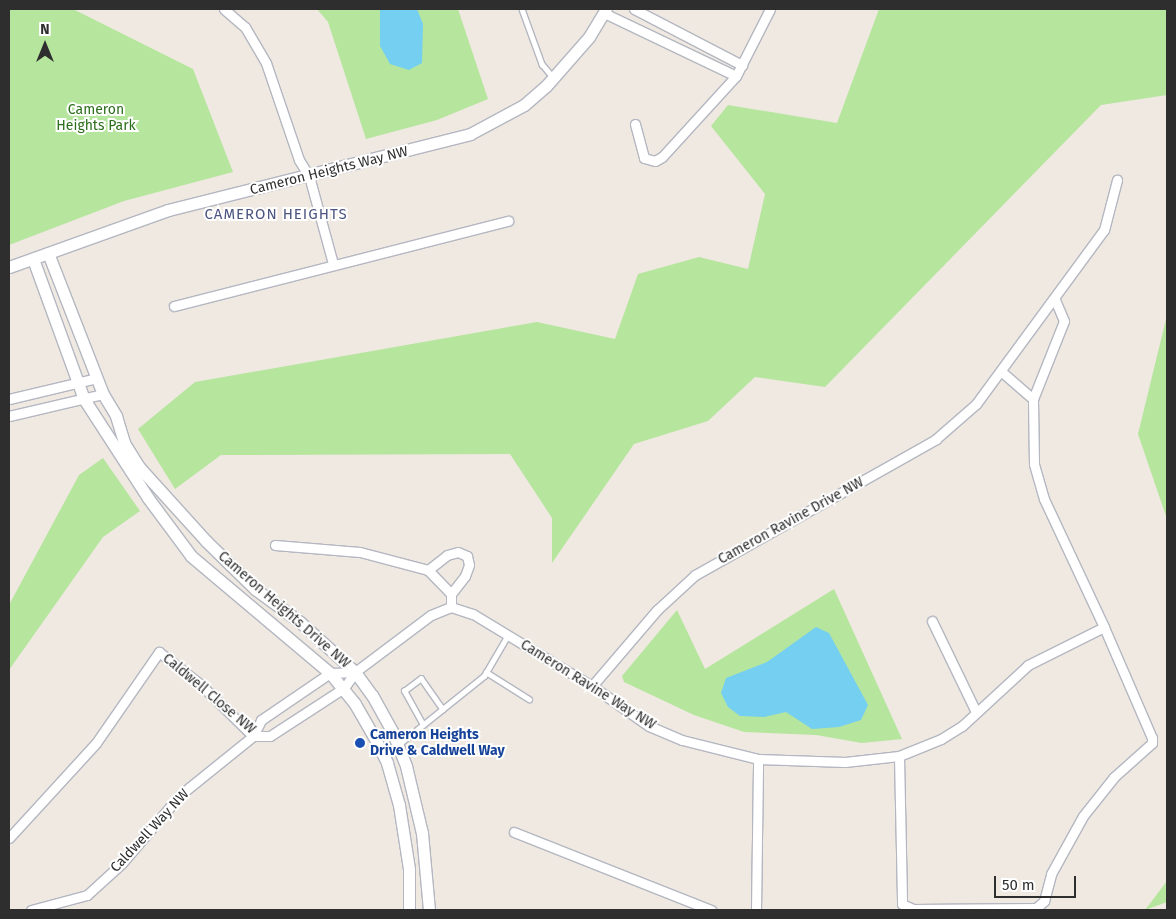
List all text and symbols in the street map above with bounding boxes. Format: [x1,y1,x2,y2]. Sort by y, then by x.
north arrow [20,20,70,70]
text: N [40,21,50,38]
park label: Cameron Heights Park [56,102,136,134]
street label: Cameron Heights Way NW [248,143,410,199]
district label: CAMERON HEIGHTS [203,206,349,224]
street label: Cameron Ravine Drive NW [715,474,867,568]
street label: Cameron Heights Drive NW [215,548,353,672]
street label: Cameron Ravine Way NW [517,636,659,734]
street label: Caldwell Close NW [159,650,259,738]
place label: Cameron Heights Drive & Caldwell Way [370,727,505,760]
marker: Cameron Heights Drive & Caldwell Way [354,737,366,749]
street label: Caldwell Way NW [107,786,193,876]
scale bar [996,866,1078,898]
text: 50 m [1002,876,1035,894]

